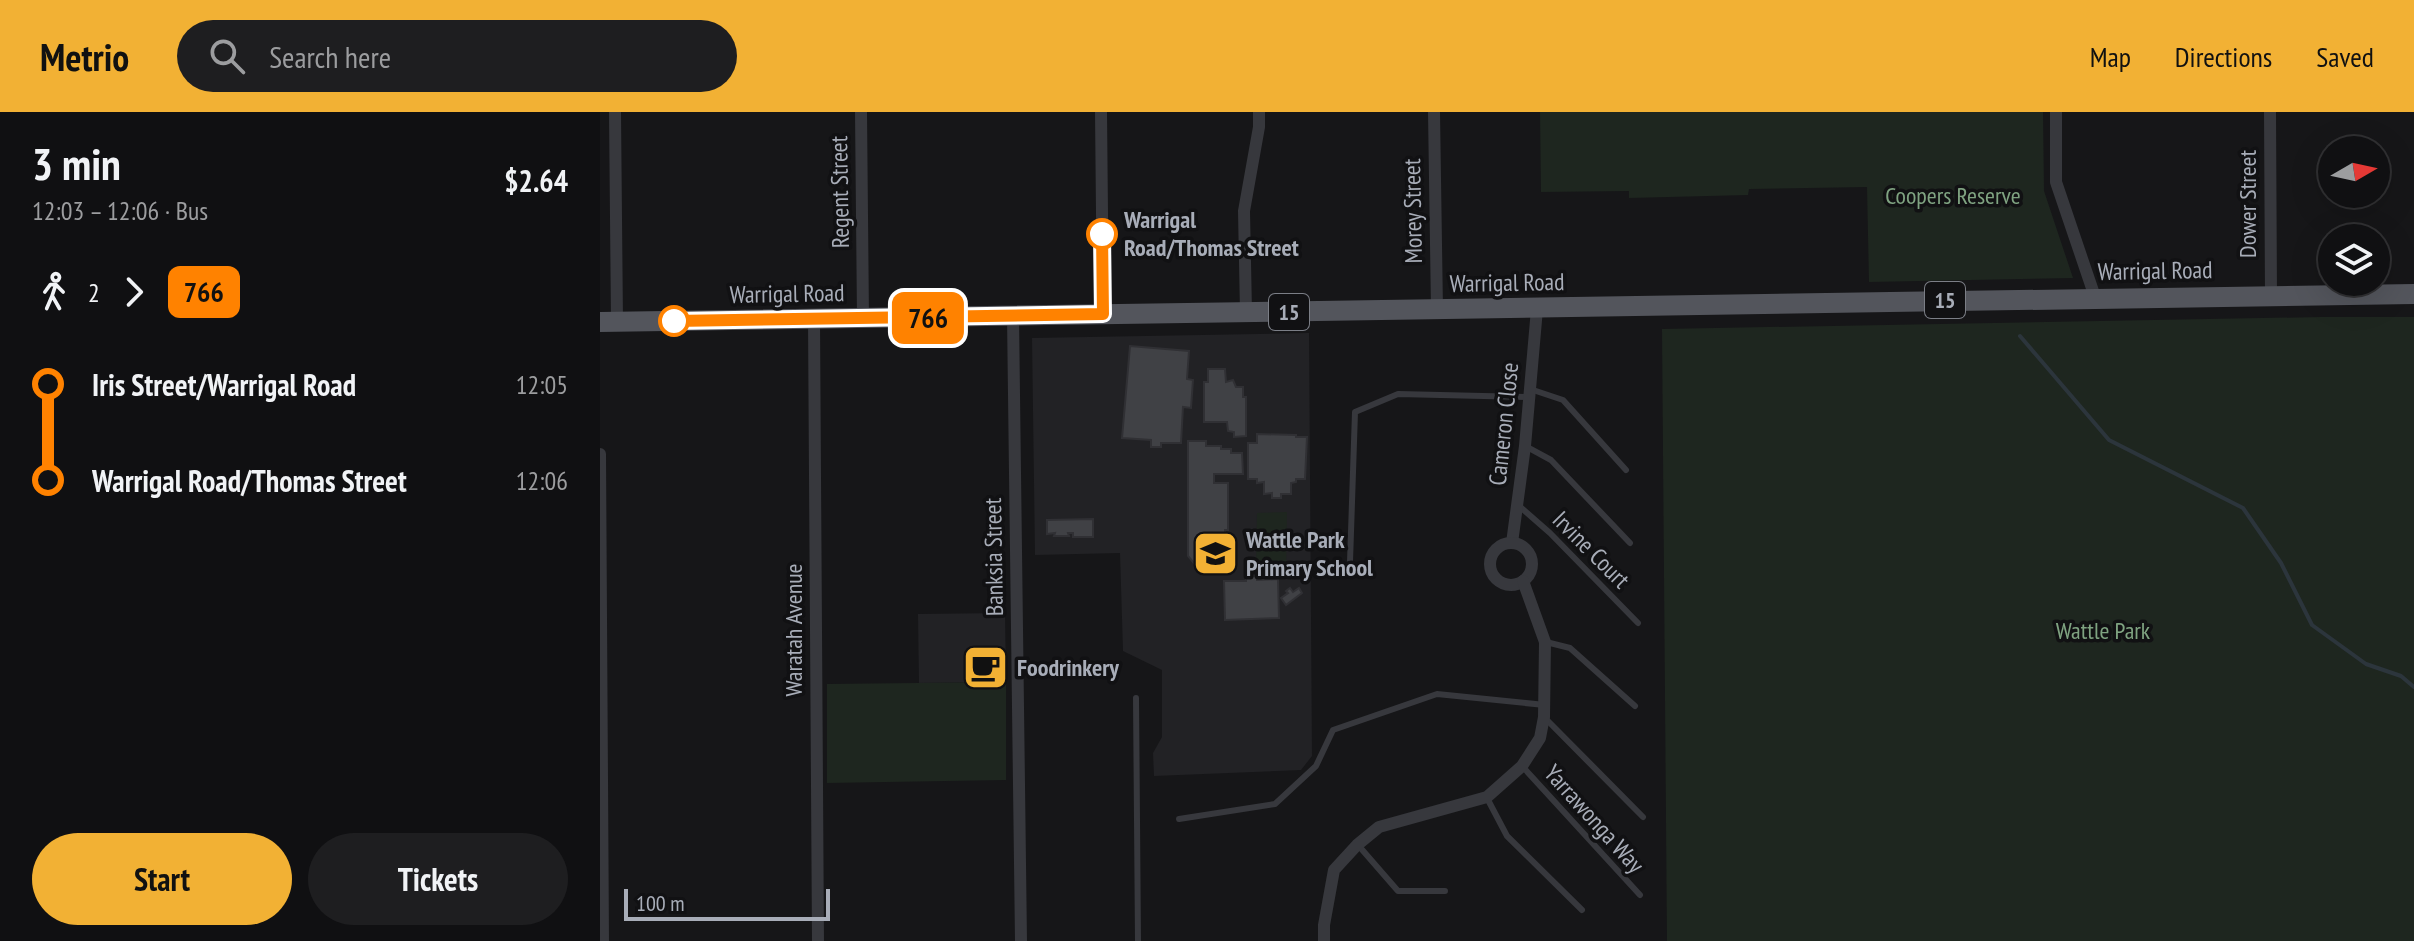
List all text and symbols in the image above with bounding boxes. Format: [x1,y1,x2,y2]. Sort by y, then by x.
search box [177,20,737,92]
text: Metrio [40,32,129,81]
icon: search [205,34,249,78]
text: Search here [269,37,391,76]
text: Map [2090,38,2131,75]
text: Directions [2175,38,2272,75]
text: Saved [2316,38,2374,75]
text: 3 min [32,135,121,192]
street label: Regent Street [823,135,856,249]
north arrow [2318,136,2390,208]
map controls [2318,136,2390,296]
street label: Dower Street [2232,150,2263,258]
street label: Morey Street [1396,158,1429,264]
text: $2.64 [504,161,568,200]
park label: Coopers Reserve [1885,180,2021,211]
text: 12:03 – 12:06 · Bus [32,194,208,227]
place label: Warrigal Road/Thomas Street [1123,204,1299,263]
marker: Warrigal Road/Thomas Street [1087,219,1117,249]
button: layers [2318,224,2390,296]
street label: Warrigal Road [2097,254,2213,287]
street label: Warrigal Road [1449,266,1565,299]
icon: walk [32,270,76,314]
icon: forward [112,270,156,314]
text: 766 [184,273,224,310]
text: 2 [88,276,100,309]
street label: Warrigal Road [729,277,845,310]
road number: 15 [1925,282,1965,318]
line badge: 766 [882,292,974,344]
road number: 15 [1269,294,1309,330]
text: 766 [908,299,948,336]
unlabelled marker [659,306,689,336]
street label: Cameron Close [1482,361,1525,487]
text: Iris Street/Warrigal Road [92,365,356,404]
text: 12:05 [516,368,568,401]
text: Warrigal Road/Thomas Street [92,461,407,500]
text: 12:06 [516,464,568,497]
street label: Banksia Street [977,497,1010,616]
street label: Irvine Court [1546,504,1637,595]
place label: Wattle Park Primary School [1245,524,1373,583]
school or university icon: Wattle Park Primary School [1191,530,1239,578]
street label: Waratah Avenue [778,564,809,696]
park label: Wattle Park [2056,615,2151,646]
cafe icon: Foodrinkery [962,644,1010,692]
place label: Foodrinkery [1017,652,1119,683]
street label: Yarrawonga Way [1538,758,1651,879]
button: Start [32,833,292,925]
button: Tickets [308,833,568,925]
scale bar [624,885,830,921]
text: 100 m [636,889,685,917]

